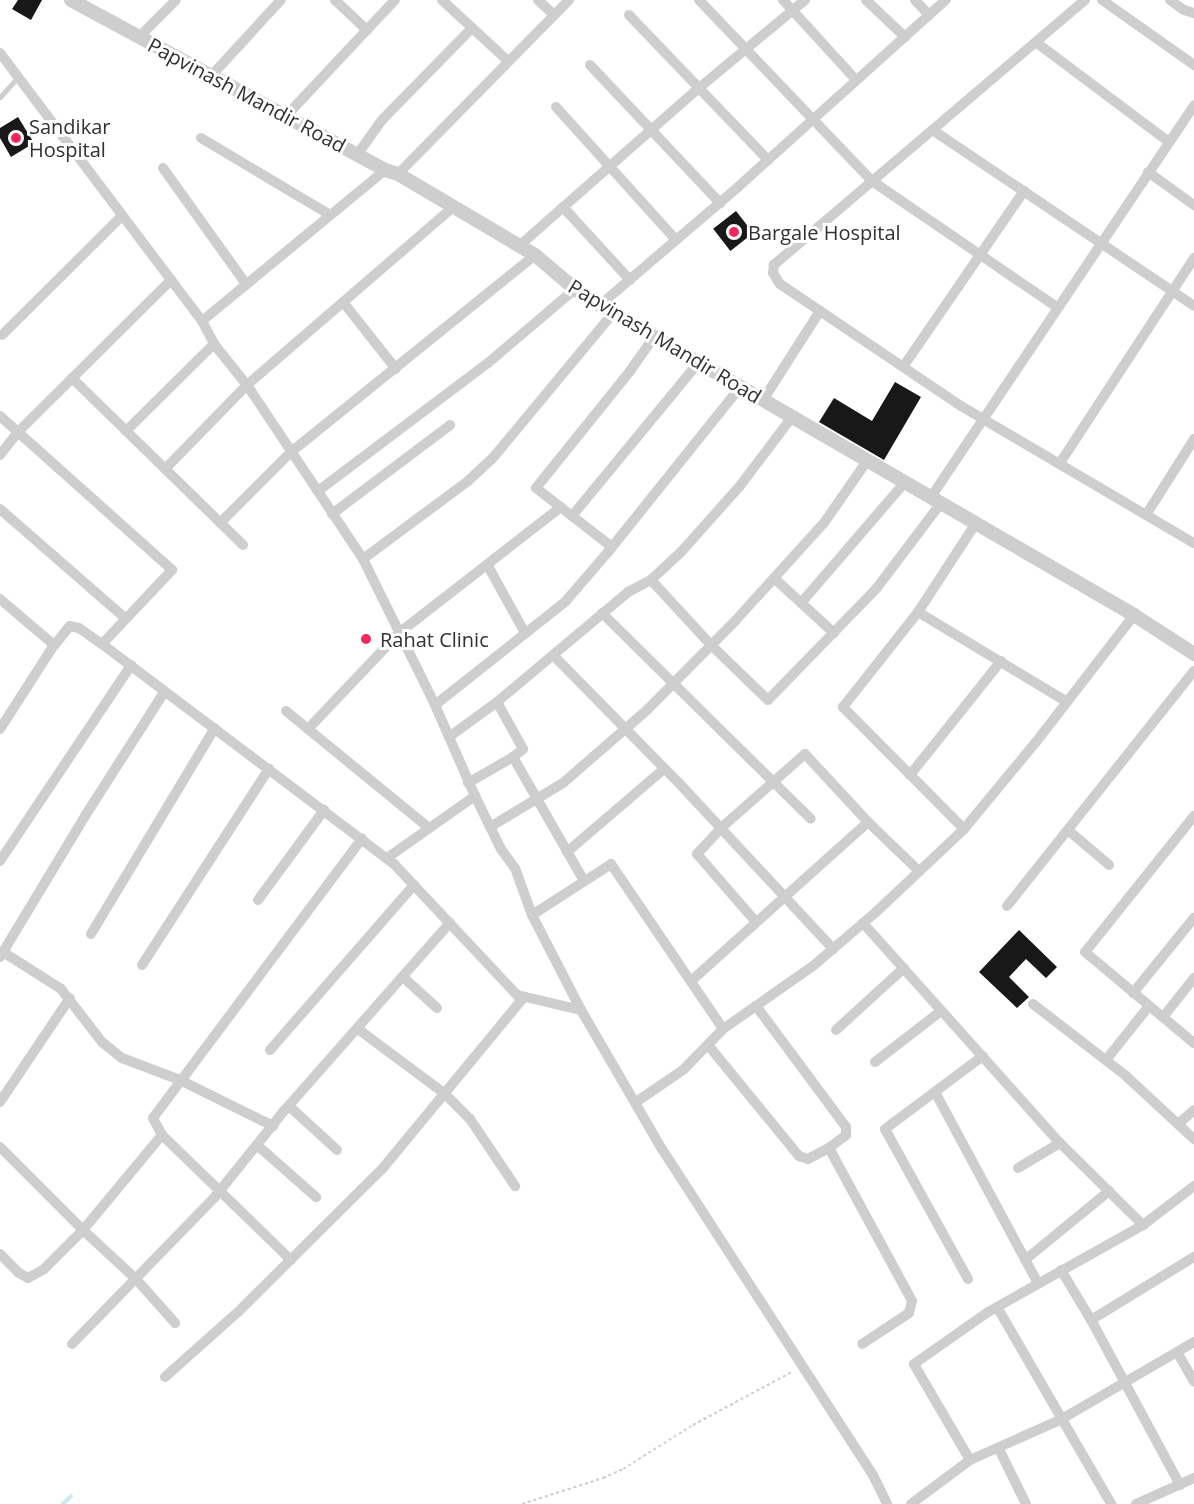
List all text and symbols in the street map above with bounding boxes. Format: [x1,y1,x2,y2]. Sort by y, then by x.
street label: Papvinash Mandir Road [144,33,350,157]
place label: Sandikar Hospital [29,114,110,161]
marker: Sandikar Hospital [7,129,25,147]
place label: Bargale Hospital [748,220,901,244]
marker: Bargale Hospital [725,223,743,241]
street label: Papvinash Mandir Road [564,274,766,408]
place label: Rahat Clinic [380,627,489,651]
marker: Rahat Clinic [357,630,375,648]

